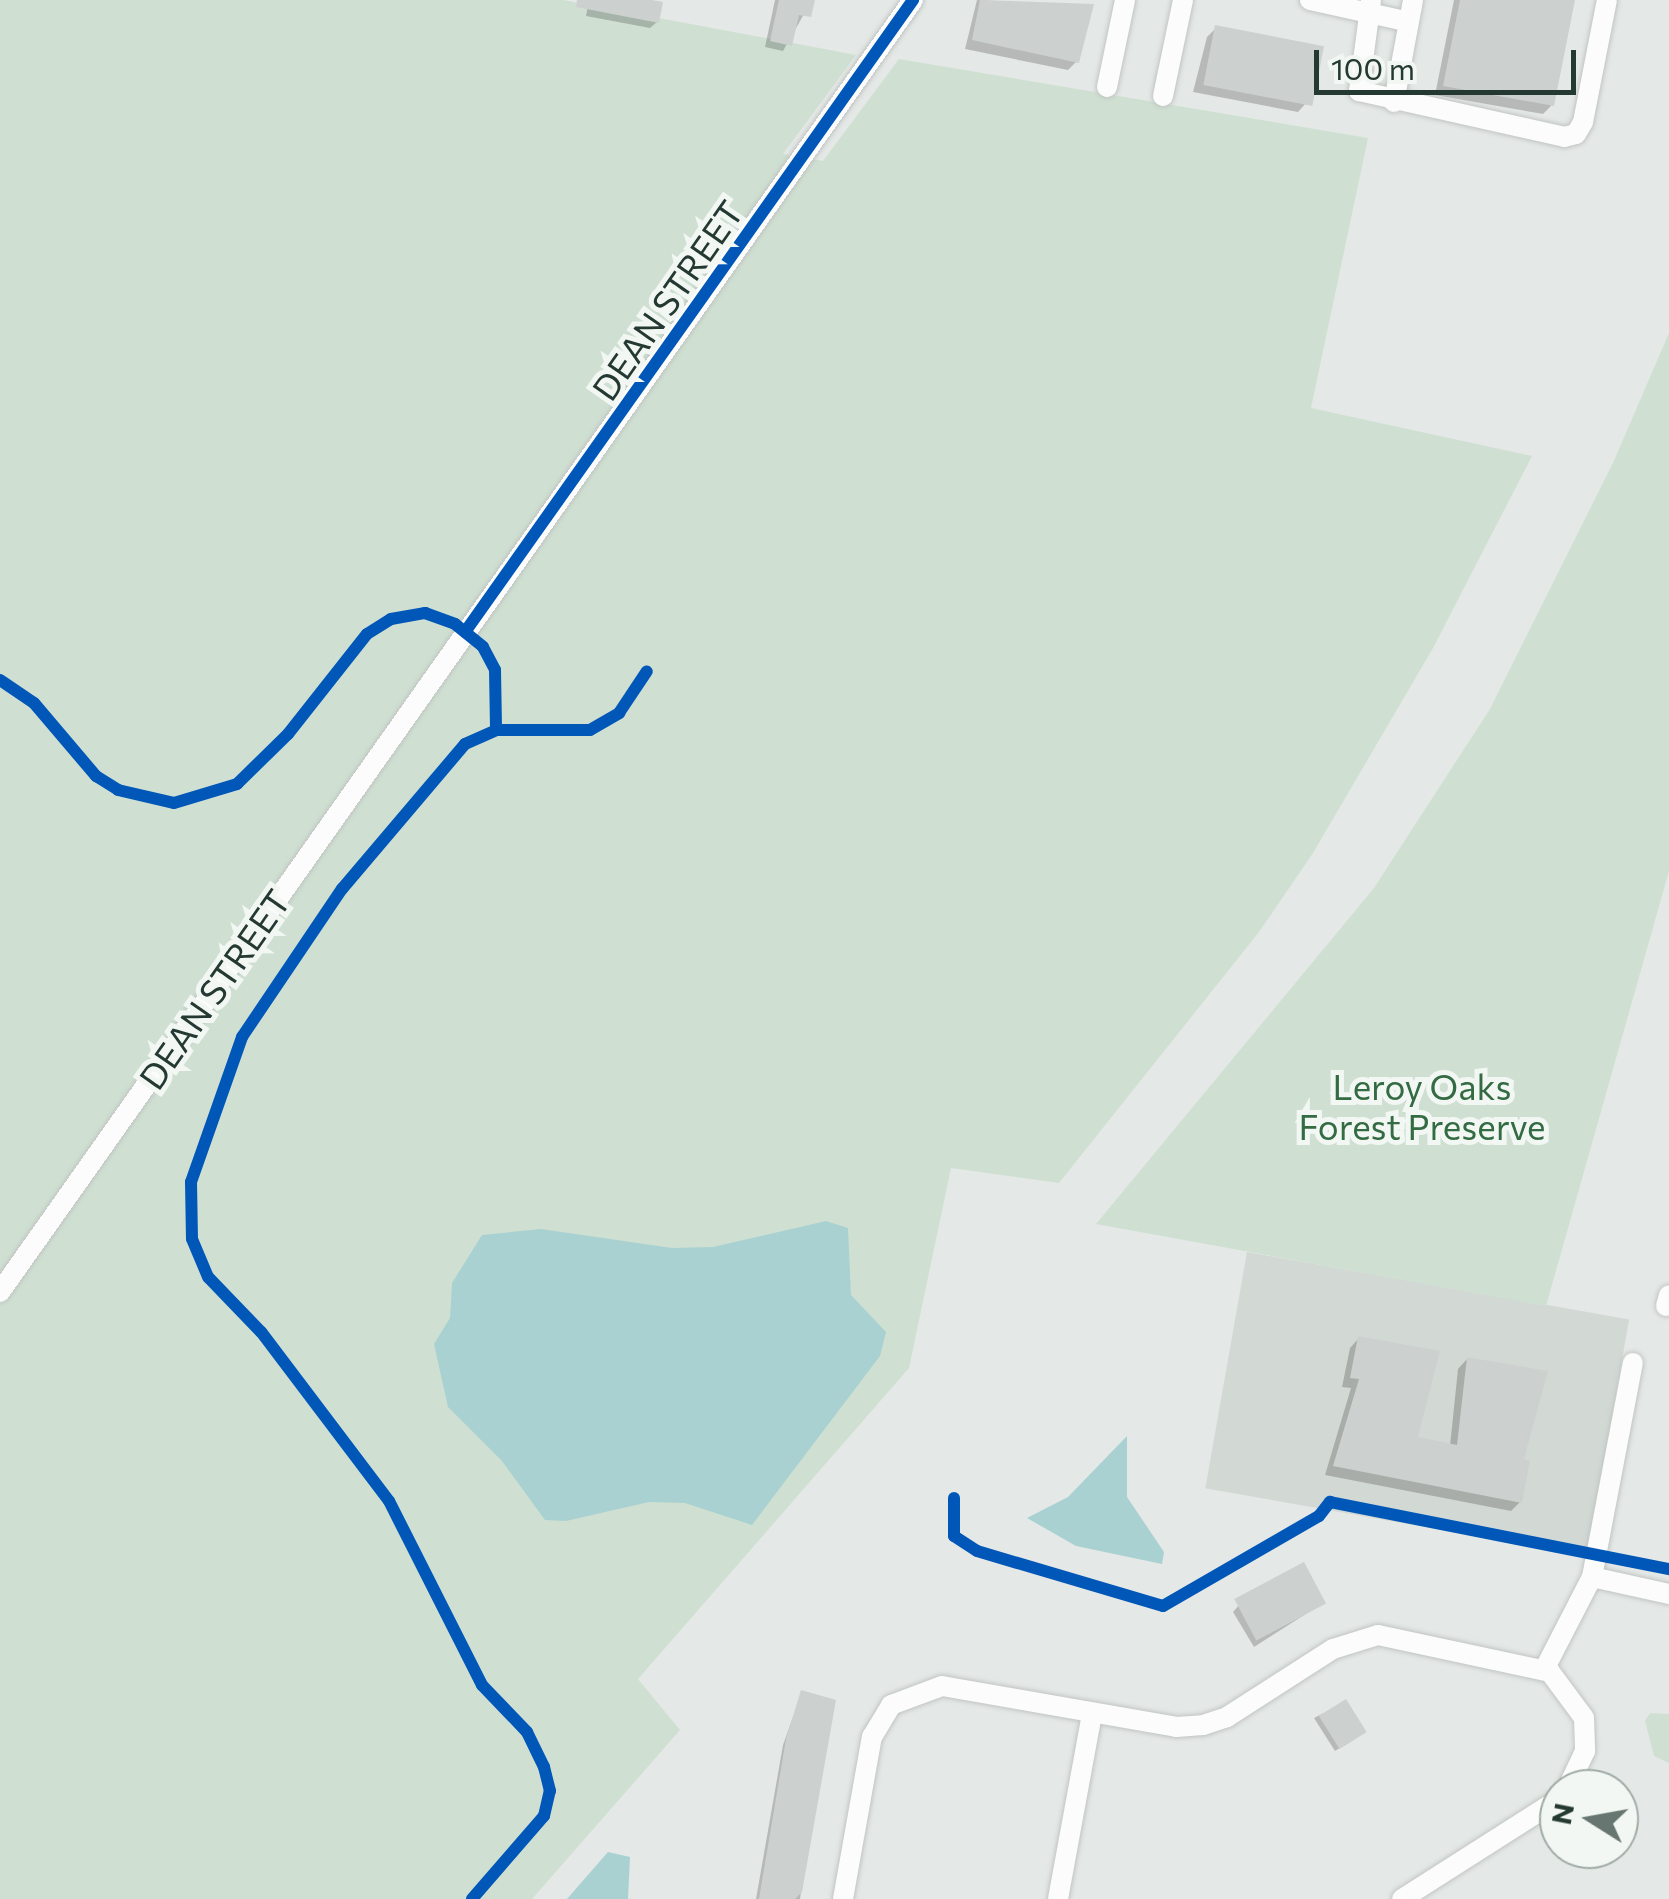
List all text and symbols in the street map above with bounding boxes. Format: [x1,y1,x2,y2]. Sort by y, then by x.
scale bar [1319,30,1582,92]
text: 100 m [1331,49,1415,86]
street label: DEAN STREET [583,192,751,408]
street label: DEAN STREET [130,881,298,1097]
park label: Leroy Oaks Forest Preserve [1299,1065,1545,1147]
north arrow [1539,1769,1639,1869]
text: N [1543,1800,1580,1827]

